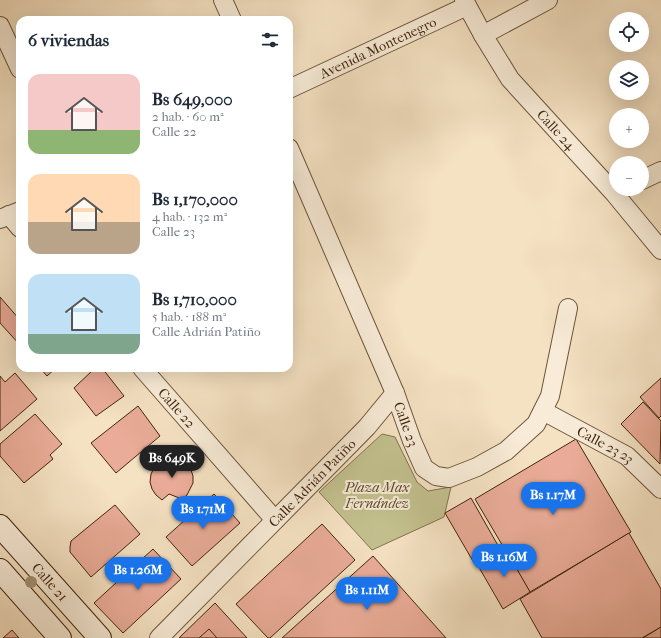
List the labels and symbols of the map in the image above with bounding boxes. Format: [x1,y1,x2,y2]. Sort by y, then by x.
street label: Avenida Montenegro [316,14,439,83]
street label: Calle 24 [533,106,579,154]
street label: Calle 22 [154,385,199,432]
street label: Calle 23 [390,400,421,450]
street label: Calle 23 23 [574,423,638,467]
street label: Calle Adrián Patiño [265,435,360,531]
pin: Bs 649K [135,445,209,479]
park label: Plaza Max Fernández [344,479,410,512]
pin: Bs 1.17M [512,482,594,516]
pin: Bs 1.71M [162,496,244,530]
pin: Bs 1.16M [463,544,545,578]
pin: Bs 1.26M [97,557,179,591]
street label: Calle 21 [28,560,71,605]
pin: Bs 1.11M [326,577,408,611]

